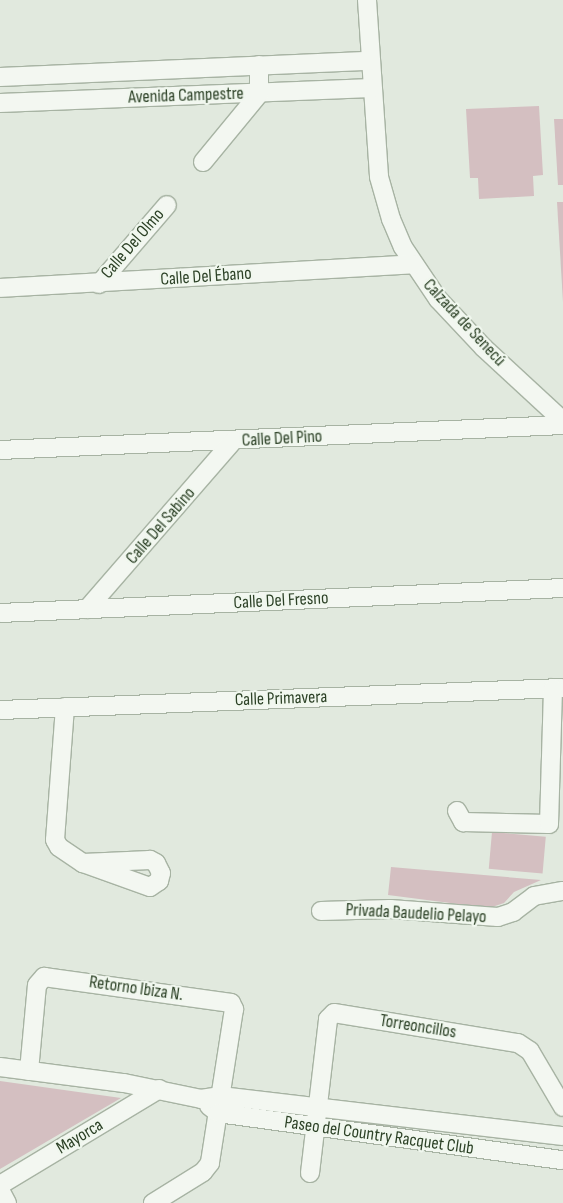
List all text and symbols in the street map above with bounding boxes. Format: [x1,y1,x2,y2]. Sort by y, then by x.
street label: Avenida Campestre [128,83,244,109]
street label: Calle Del Olmo [97,205,169,283]
street label: Calle Del Ébano [160,263,252,291]
street label: Calzada de Senecú [418,275,510,371]
street label: Calle Del Pino [241,426,323,452]
street label: Calle Del Sabino [122,483,200,569]
street label: Calle Del Fresno [233,588,329,614]
street label: Calle Primavera [234,687,328,711]
street label: Privada Baudelio Pelayo [345,900,487,928]
street label: Retorno Ibiza N. [88,972,184,1006]
street label: Torreoncillos [378,1010,458,1044]
street label: Paseo del Country Racquet Club [283,1112,475,1160]
street label: Mayorca [53,1115,107,1159]

